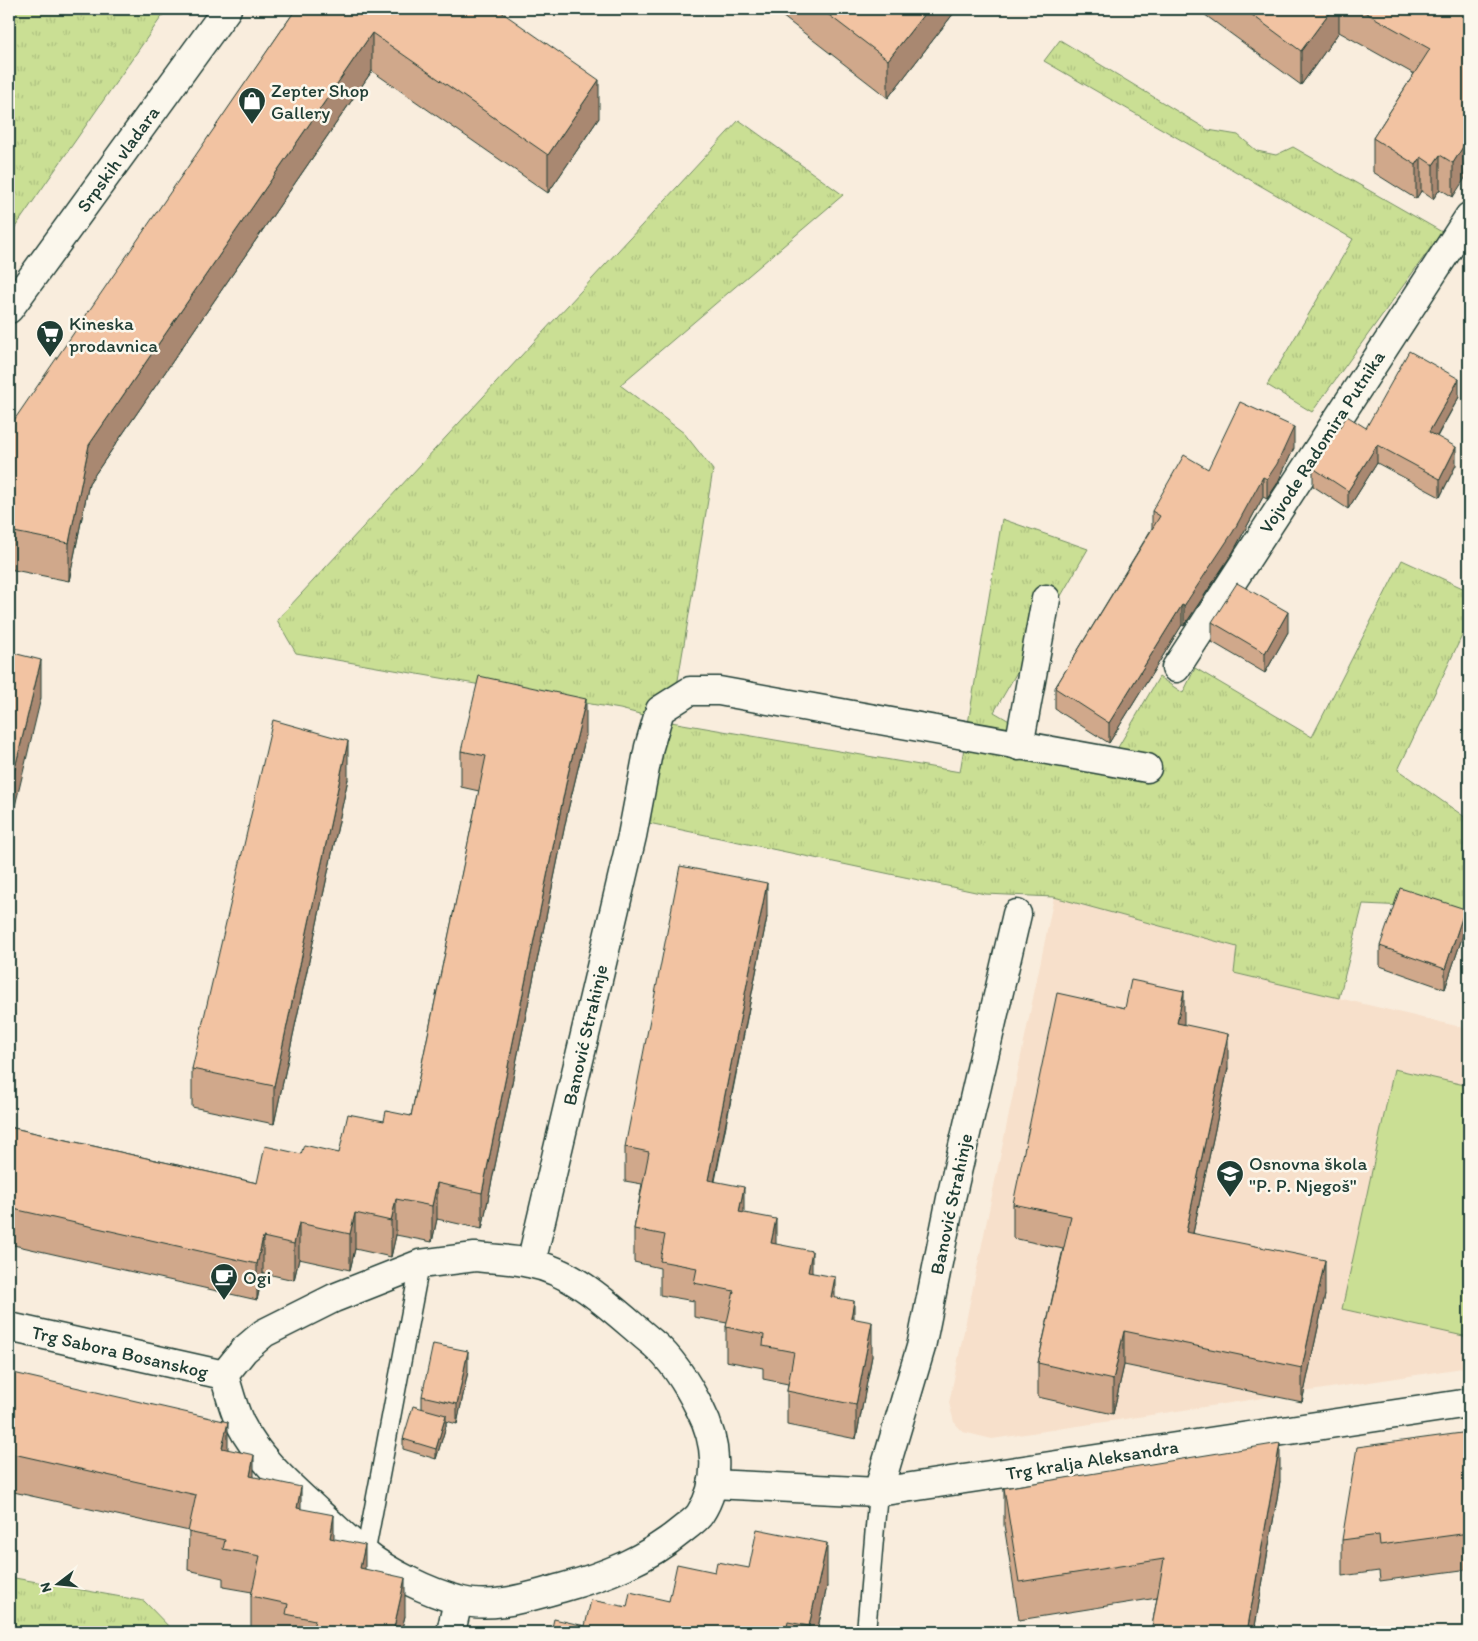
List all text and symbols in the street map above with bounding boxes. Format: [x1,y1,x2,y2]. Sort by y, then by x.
place label: Zepter Shop Gallery [271,79,369,124]
shop icon: Zepter Shop Gallery [237,86,267,125]
street label: Srpskih vladara [72,101,164,217]
place label: Kineska prodavnica [69,312,158,357]
supermarket icon: Kineska prodavnica [35,319,65,358]
street label: Vojvode Radomira Putnika [1254,346,1390,538]
street label: Banović Strahinje [558,962,612,1108]
street label: Banović Strahinje [925,1131,977,1277]
place label: Osnovna škola "P. P. Njegoš" [1249,1152,1367,1197]
school or university icon: Osnovna škola "P. P. Njegoš" [1215,1159,1245,1198]
cafe icon: Ogi [209,1262,239,1301]
place label: Ogi [243,1266,271,1289]
street label: Trg Sabora Bosanskog [29,1320,211,1384]
street label: Trg kralja Aleksandra [1004,1435,1180,1485]
north arrow [32,1558,82,1608]
text: N [37,1581,55,1594]

